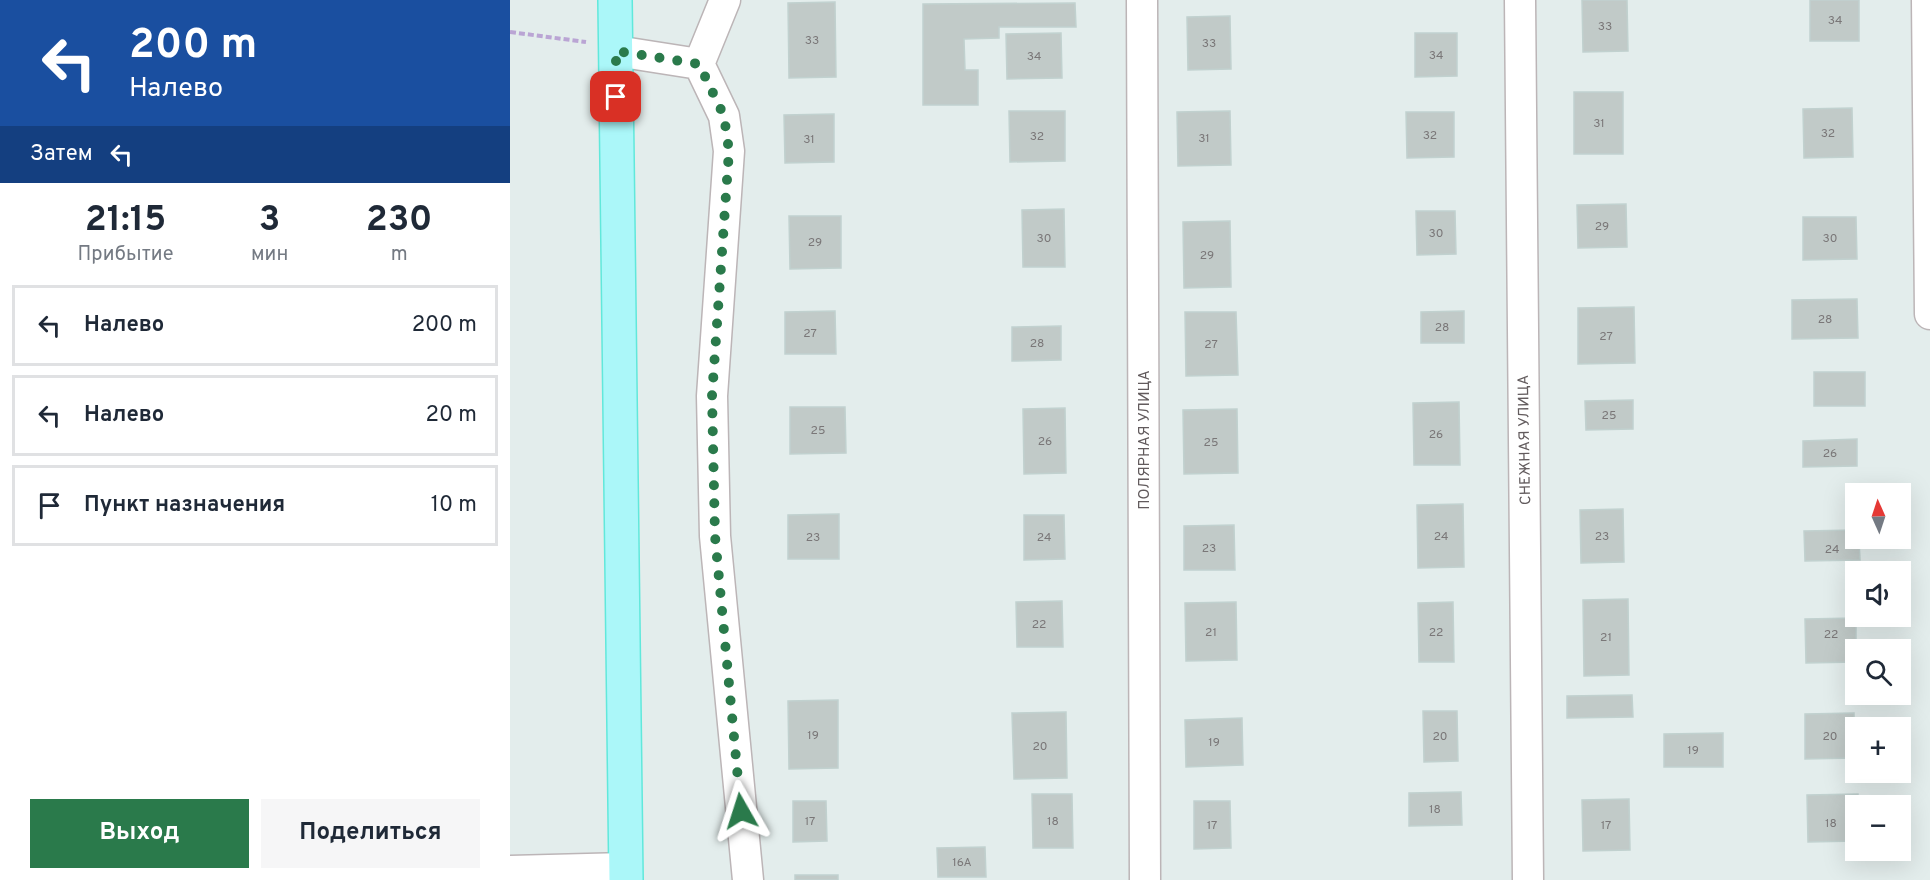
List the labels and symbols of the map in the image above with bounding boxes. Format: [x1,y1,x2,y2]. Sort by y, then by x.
house number: 34 [1828,13,1842,29]
house number: 33 [1598,19,1612,35]
house number: 33 [805,33,819,49]
house number: 33 [1202,36,1216,52]
house number: 34 [1429,48,1443,64]
house number: 34 [1027,49,1041,65]
pin [590,71,641,122]
house number: 31 [1593,116,1605,132]
house number: 32 [1821,126,1835,142]
house number: 32 [1423,128,1437,144]
house number: 32 [1030,129,1044,145]
house number: 31 [1198,131,1210,147]
house number: 31 [803,132,815,148]
house number: 29 [1595,219,1609,235]
house number: 30 [1429,226,1443,242]
house number: 30 [1037,231,1051,247]
house number: 30 [1823,231,1837,247]
house number: 29 [808,235,822,251]
house number: 29 [1200,248,1214,264]
house number: 28 [1818,312,1832,328]
house number: 28 [1435,320,1449,336]
house number: 27 [803,326,817,342]
house number: 27 [1599,329,1613,345]
house number: 28 [1030,336,1044,352]
house number: 27 [1204,337,1218,353]
street label: ПОЛЯРНАЯ УЛИЦА [1136,370,1155,510]
street label: СНЕЖНАЯ УЛИЦА [1515,375,1536,505]
house number: 25 [1602,408,1616,424]
house number: 25 [811,423,825,439]
house number: 26 [1429,427,1443,443]
house number: 26 [1038,434,1052,450]
house number: 25 [1204,435,1218,451]
house number: 26 [1823,446,1837,462]
north arrow [1845,483,1911,549]
house number: 24 [1434,529,1448,545]
house number: 23 [1595,529,1609,545]
house number: 23 [806,530,820,546]
house number: 24 [1037,530,1051,546]
house number: 23 [1202,541,1216,557]
house number: 24 [1825,542,1839,558]
house number: 22 [1032,617,1046,633]
house number: 21 [1205,625,1217,641]
house number: 22 [1429,625,1443,641]
house number: 22 [1824,627,1838,643]
house number: 21 [1600,630,1612,646]
house number: 19 [807,728,819,744]
house number: 20 [1432,729,1448,745]
house number: 20 [1822,729,1838,745]
house number: 19 [1208,735,1220,751]
house number: 20 [1032,739,1048,755]
house number: 19 [1687,743,1699,759]
position arrow [709,779,773,843]
house number: 18 [1429,802,1441,818]
house number: 17 [805,814,815,830]
house number: 18 [1047,814,1059,830]
house number: 18 [1825,816,1837,832]
house number: 17 [1207,818,1217,834]
house number: 17 [1601,818,1611,834]
house number: 16А [952,855,972,871]

